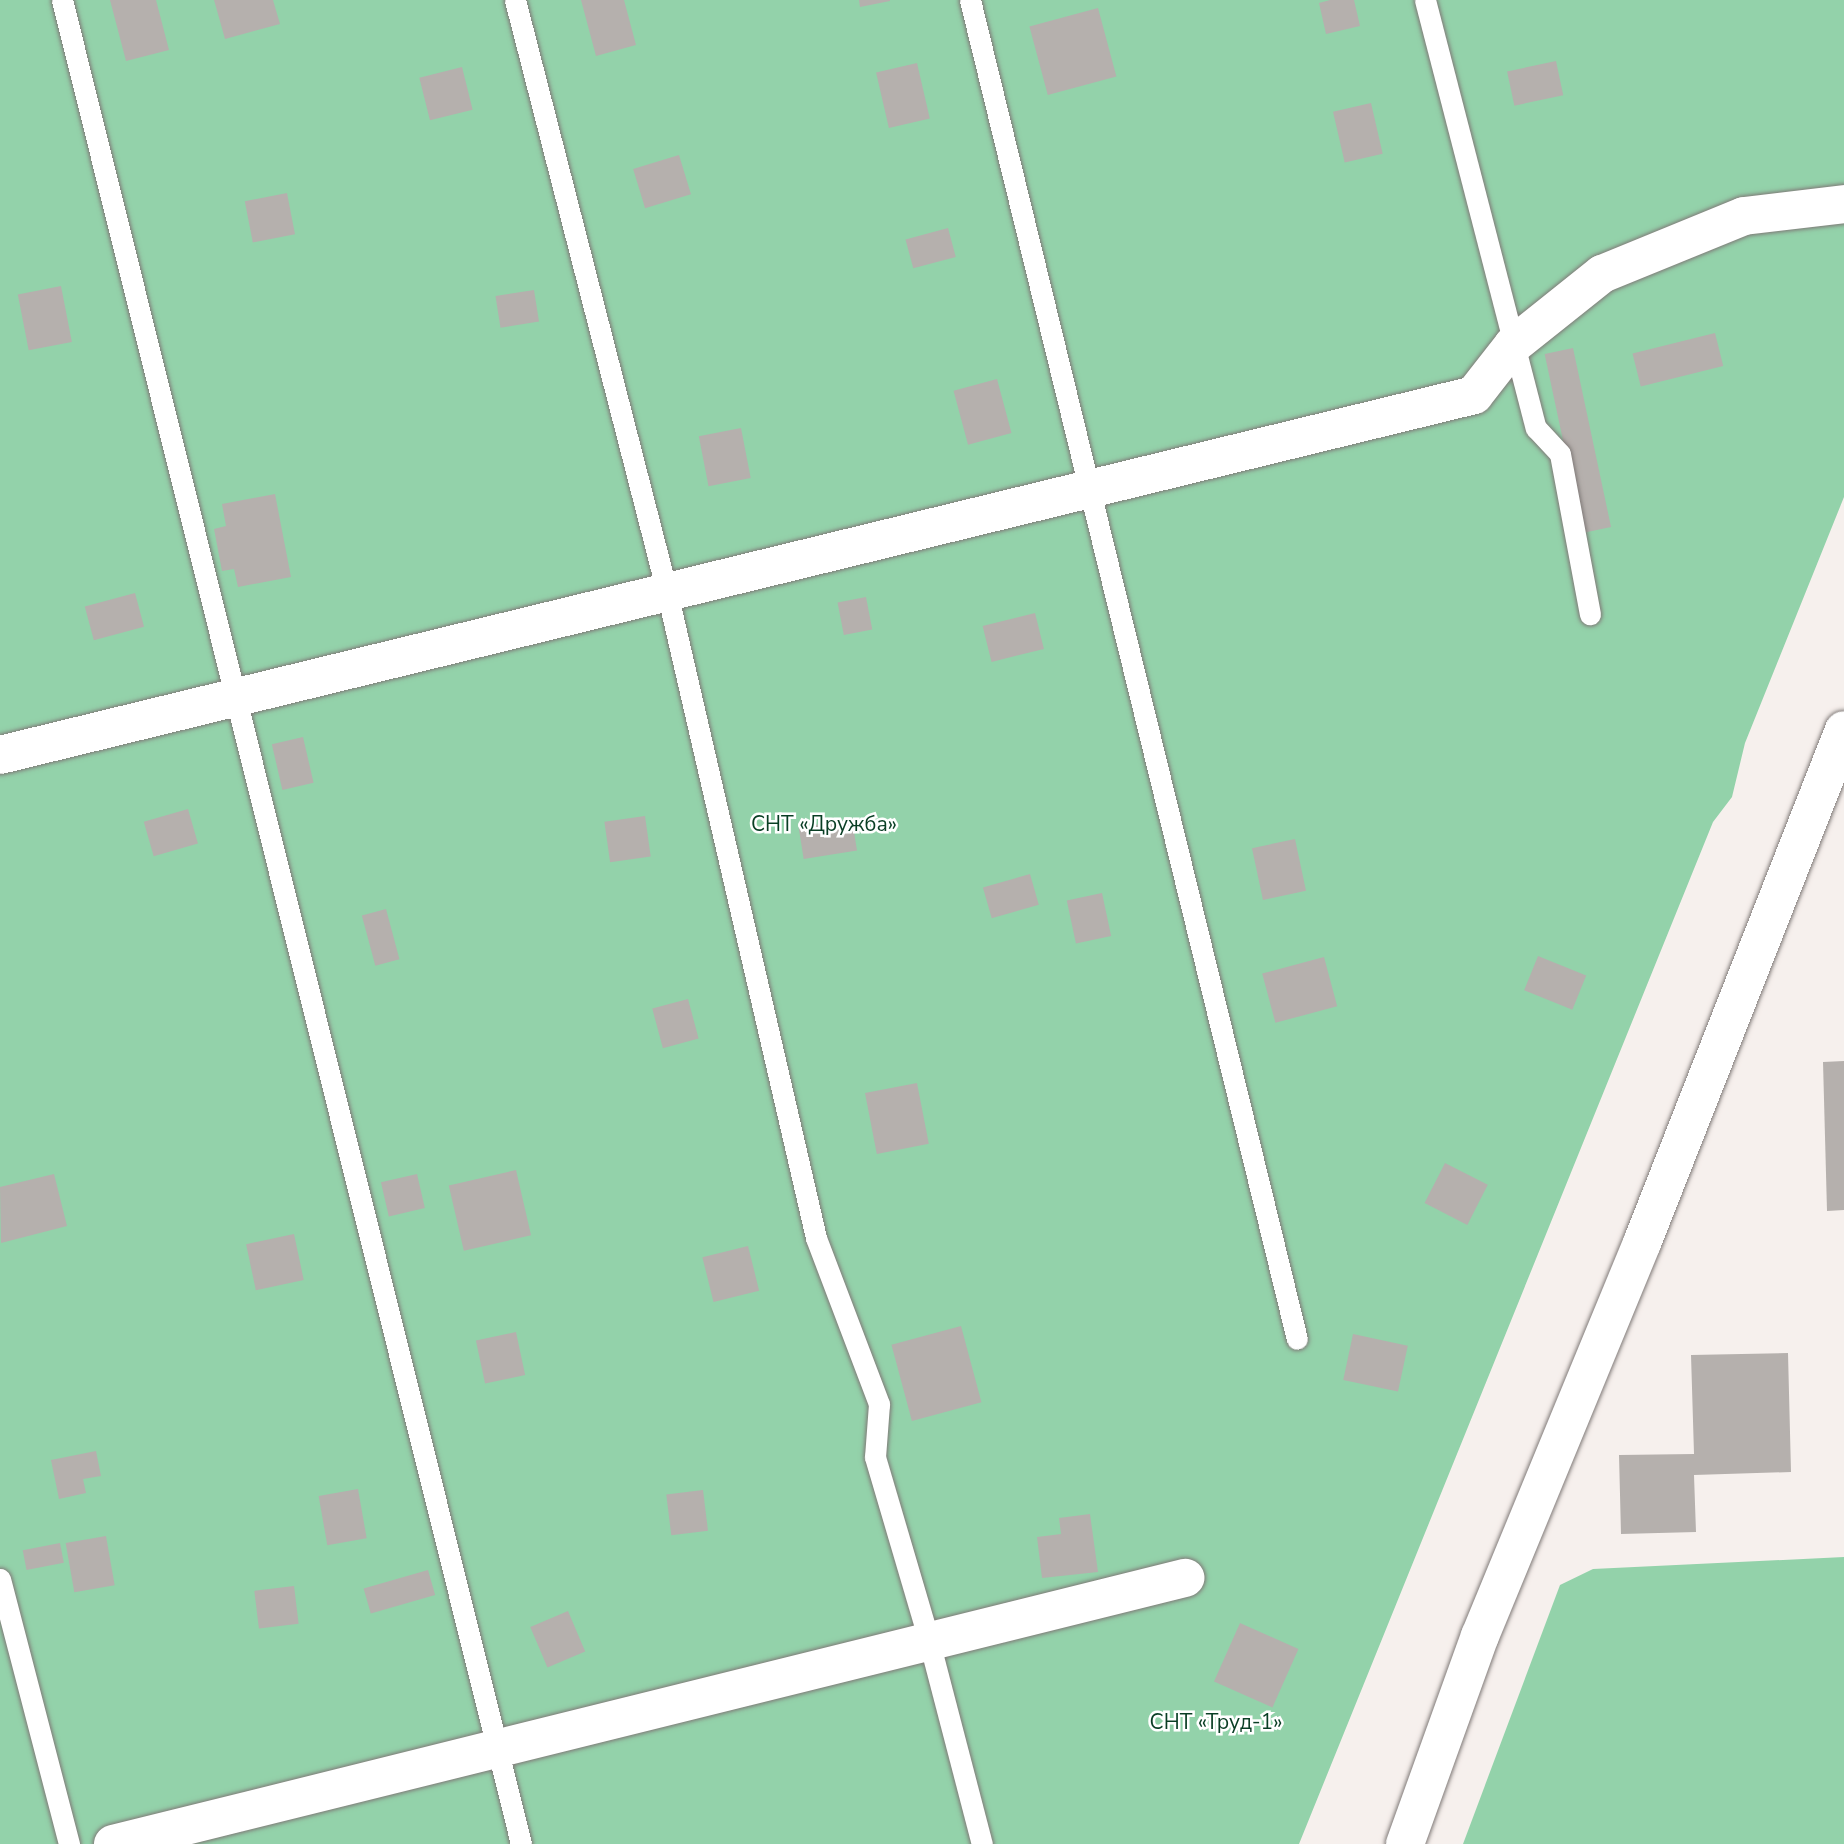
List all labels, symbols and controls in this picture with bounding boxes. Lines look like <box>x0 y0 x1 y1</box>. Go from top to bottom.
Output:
park label: СНТ «Дружба» <box>751 811 897 837</box>
park label: СНТ «Труд-1» <box>1150 1709 1282 1735</box>

